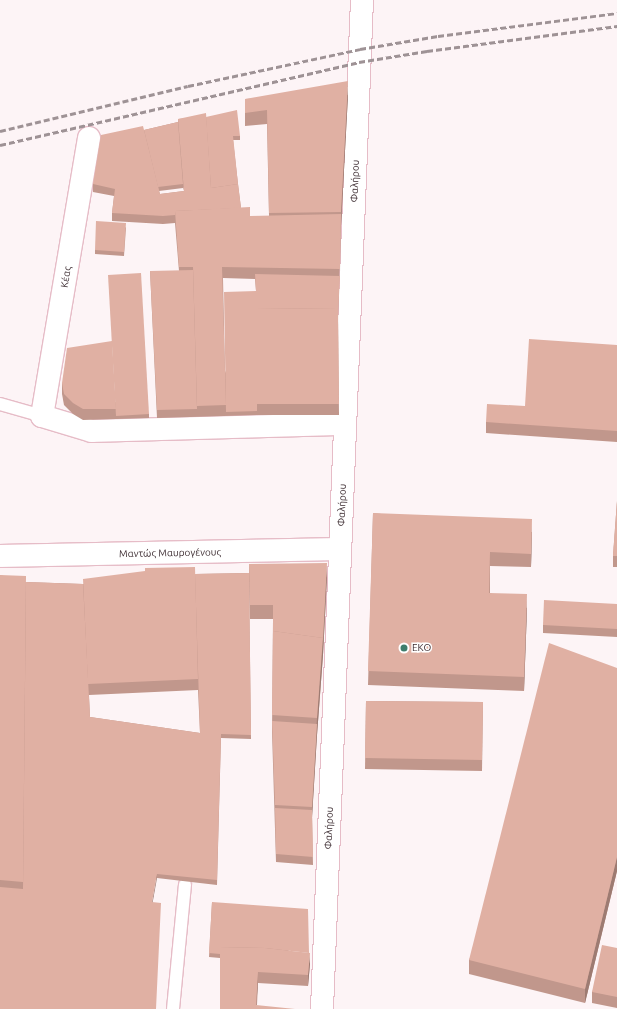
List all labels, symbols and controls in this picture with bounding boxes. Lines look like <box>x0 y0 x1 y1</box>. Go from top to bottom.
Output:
street label: Φαλήρου <box>348 159 362 203</box>
street label: Κέας <box>58 265 74 289</box>
street label: Φαλήρου <box>335 483 349 527</box>
street label: Μαντώς Μαυρογένους <box>119 546 221 560</box>
place label: EKO <box>412 642 431 654</box>
marker: EKO <box>399 643 409 653</box>
street label: Φαλήρου <box>322 806 336 850</box>

